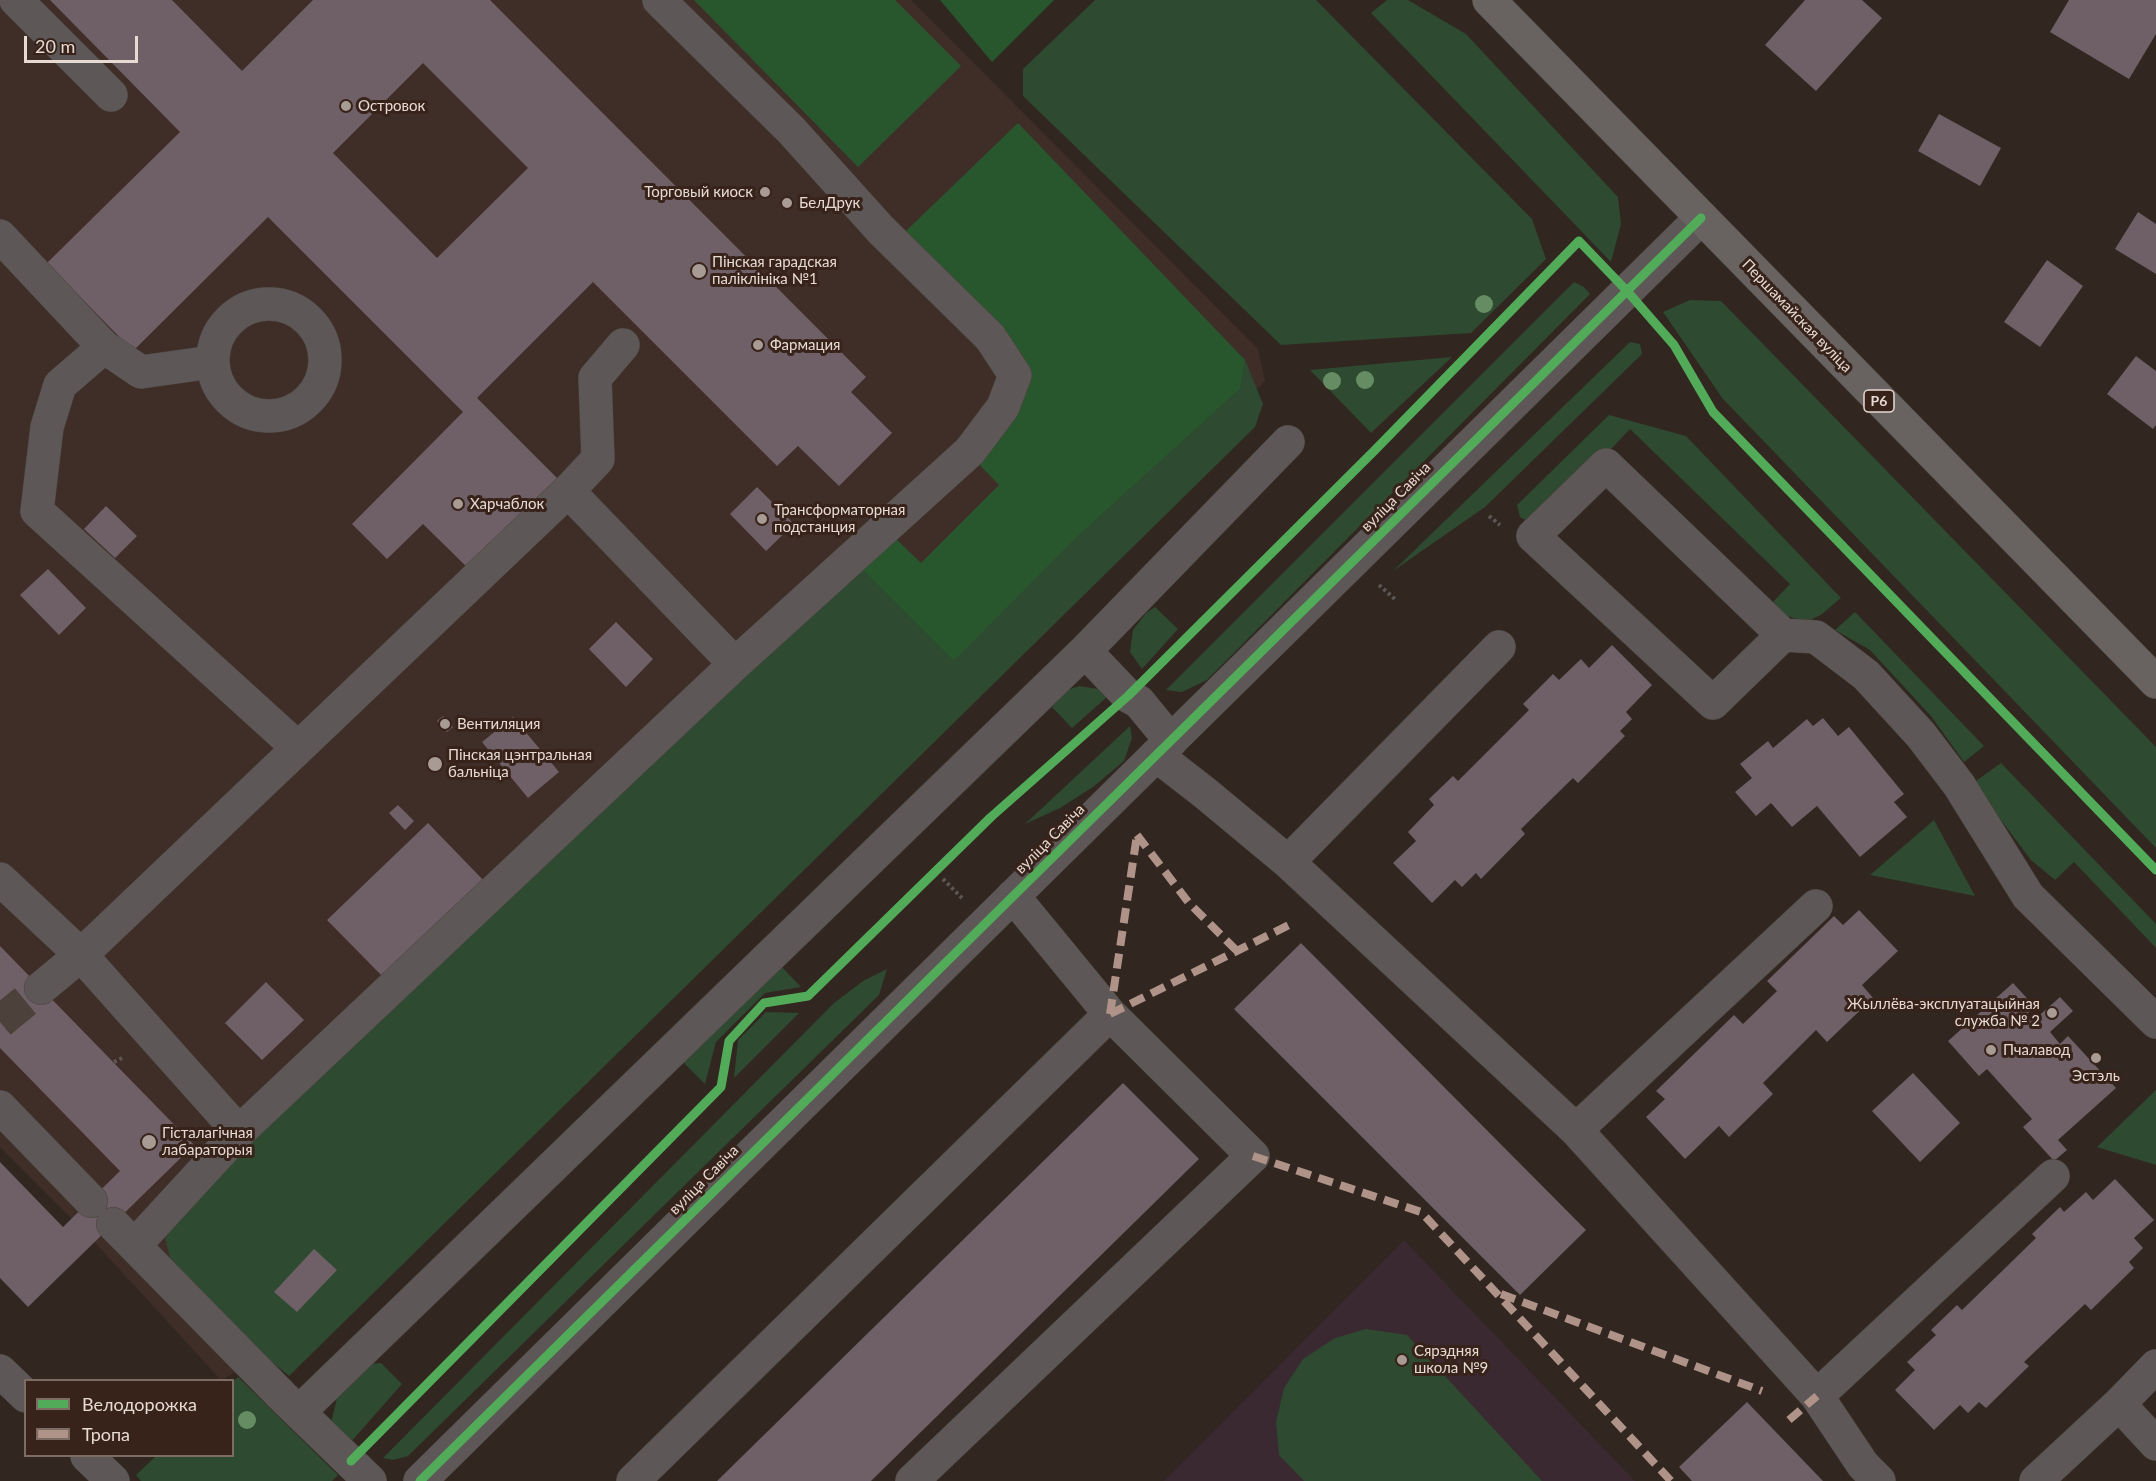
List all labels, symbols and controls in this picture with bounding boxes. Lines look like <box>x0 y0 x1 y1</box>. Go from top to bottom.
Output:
scale bar <box>27 24 141 62</box>
text: 20 m <box>35 35 75 57</box>
place label: Островок <box>358 97 425 115</box>
marker: Островок <box>339 99 353 113</box>
place label: Торговый киоск <box>644 183 753 201</box>
marker: Торговый киоск <box>758 185 772 199</box>
place label: БелДрук <box>799 194 860 212</box>
marker: БелДрук <box>780 196 794 210</box>
place label: Пінская гарадская паліклініка №1 <box>712 253 837 288</box>
street label: Першамайская вуліца <box>1738 256 1856 376</box>
marker: Пінская гарадская паліклініка №1 <box>690 262 708 280</box>
place label: Фармация <box>770 336 841 354</box>
marker: Фармация <box>751 338 765 352</box>
road number: Р6 <box>1864 390 1894 412</box>
street label: вуліца Савіча <box>1358 459 1434 535</box>
place label: Харчаблок <box>470 495 544 513</box>
marker: Харчаблок <box>451 497 465 511</box>
place label: Трансформаторная подстанция <box>774 501 905 536</box>
marker: Трансформаторная подстанция <box>755 512 769 526</box>
place label: Вентиляция <box>457 715 540 733</box>
marker: Вентиляция <box>438 717 452 731</box>
place label: Пінская цэнтральная бальніца <box>448 746 592 781</box>
marker: Пінская цэнтральная бальніца <box>426 755 444 773</box>
street label: вуліца Савіча <box>1012 801 1088 877</box>
place label: Жыллёва-эксплуатацыйная служба № 2 <box>1847 995 2040 1030</box>
marker: Жыллёва-эксплуатацыйная служба № 2 <box>2045 1006 2059 1020</box>
place label: Пчалавод <box>2003 1041 2070 1059</box>
marker: Пчалавод <box>1984 1043 1998 1057</box>
marker: Эстэль <box>2089 1051 2103 1065</box>
place label: Эстэль <box>2072 1067 2120 1085</box>
place label: Гісталагічная лабараторыя <box>162 1124 253 1159</box>
marker: Гісталагічная лабараторыя <box>140 1133 158 1151</box>
street label: вуліца Савіча <box>666 1142 742 1218</box>
place label: Сярэдняя школа №9 <box>1414 1342 1488 1377</box>
marker: Сярэдняя школа №9 <box>1395 1353 1409 1367</box>
legend <box>24 1379 234 1457</box>
text: Велодорожка <box>82 1393 197 1415</box>
text: Тропа <box>82 1423 130 1445</box>

